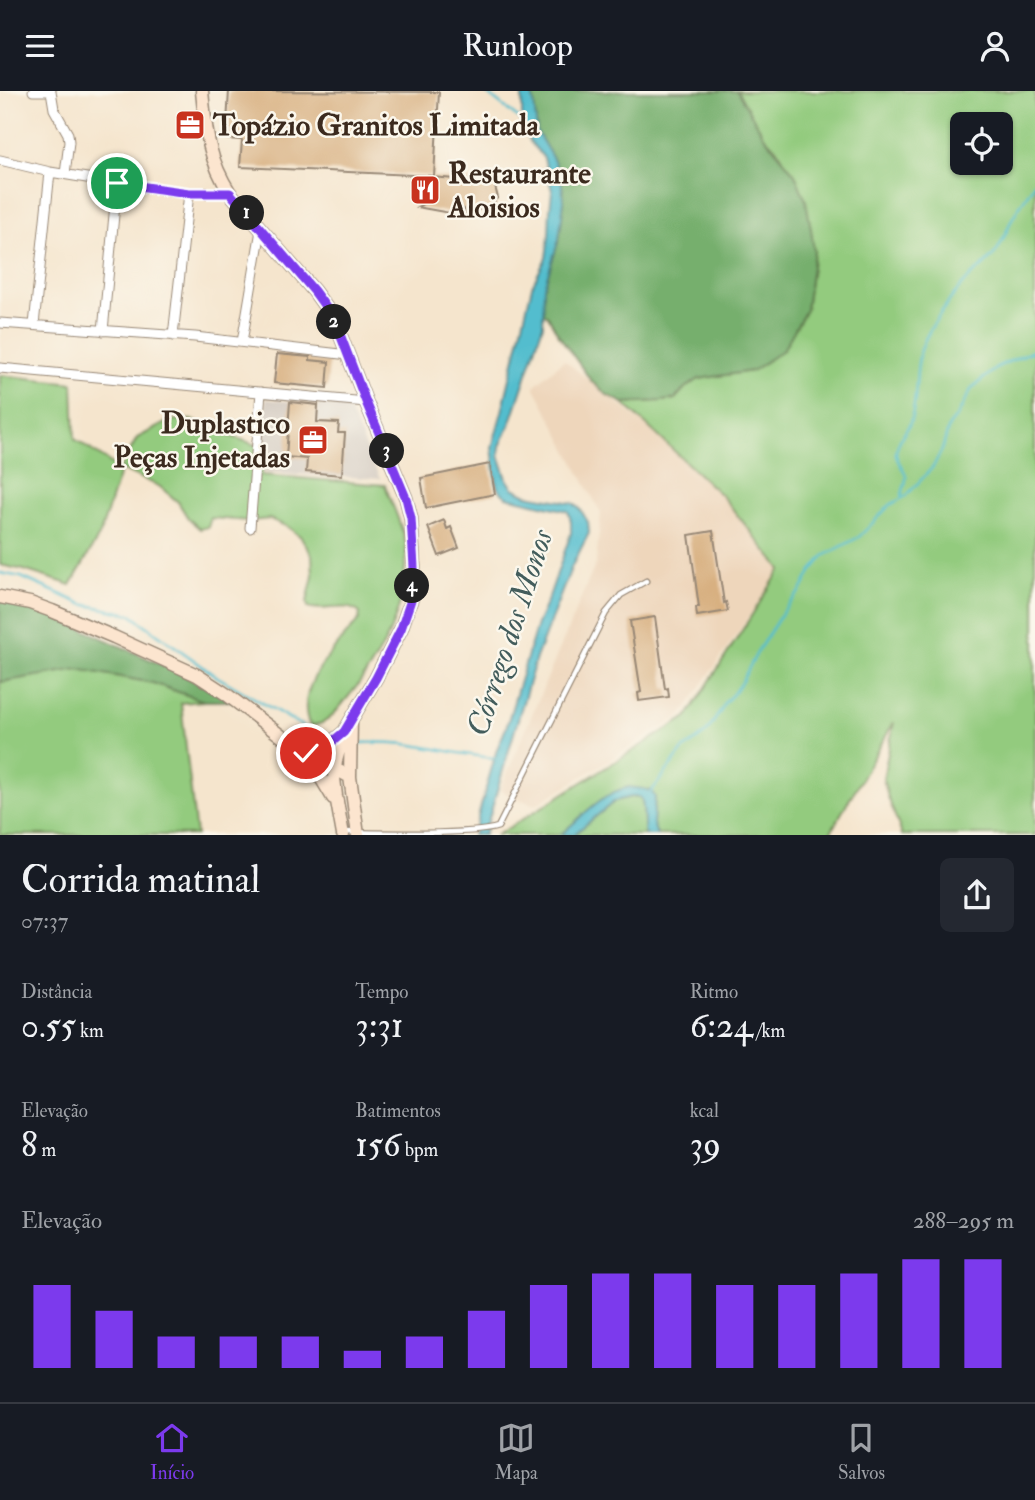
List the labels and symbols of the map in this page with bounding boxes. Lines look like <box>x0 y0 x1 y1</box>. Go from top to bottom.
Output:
place label: Topázio Granitos Limitada <box>212 107 541 144</box>
office icon: Topázio Granitos Limitada <box>173 108 207 142</box>
pin <box>87 153 147 213</box>
place label: Restaurante Aloisios <box>446 155 591 226</box>
restaurant icon: Restaurante Aloisios <box>408 173 442 207</box>
pin: 1 <box>230 195 264 231</box>
pin: 2 <box>316 305 352 339</box>
place label: Duplastico Peças Injetadas <box>113 405 290 476</box>
office icon: Duplastico Peças Injetadas <box>296 423 330 457</box>
pin: 3 <box>370 433 404 469</box>
water label: Córrego dos Monos <box>458 523 563 741</box>
pin: 4 <box>394 568 430 603</box>
pin <box>276 723 336 783</box>

